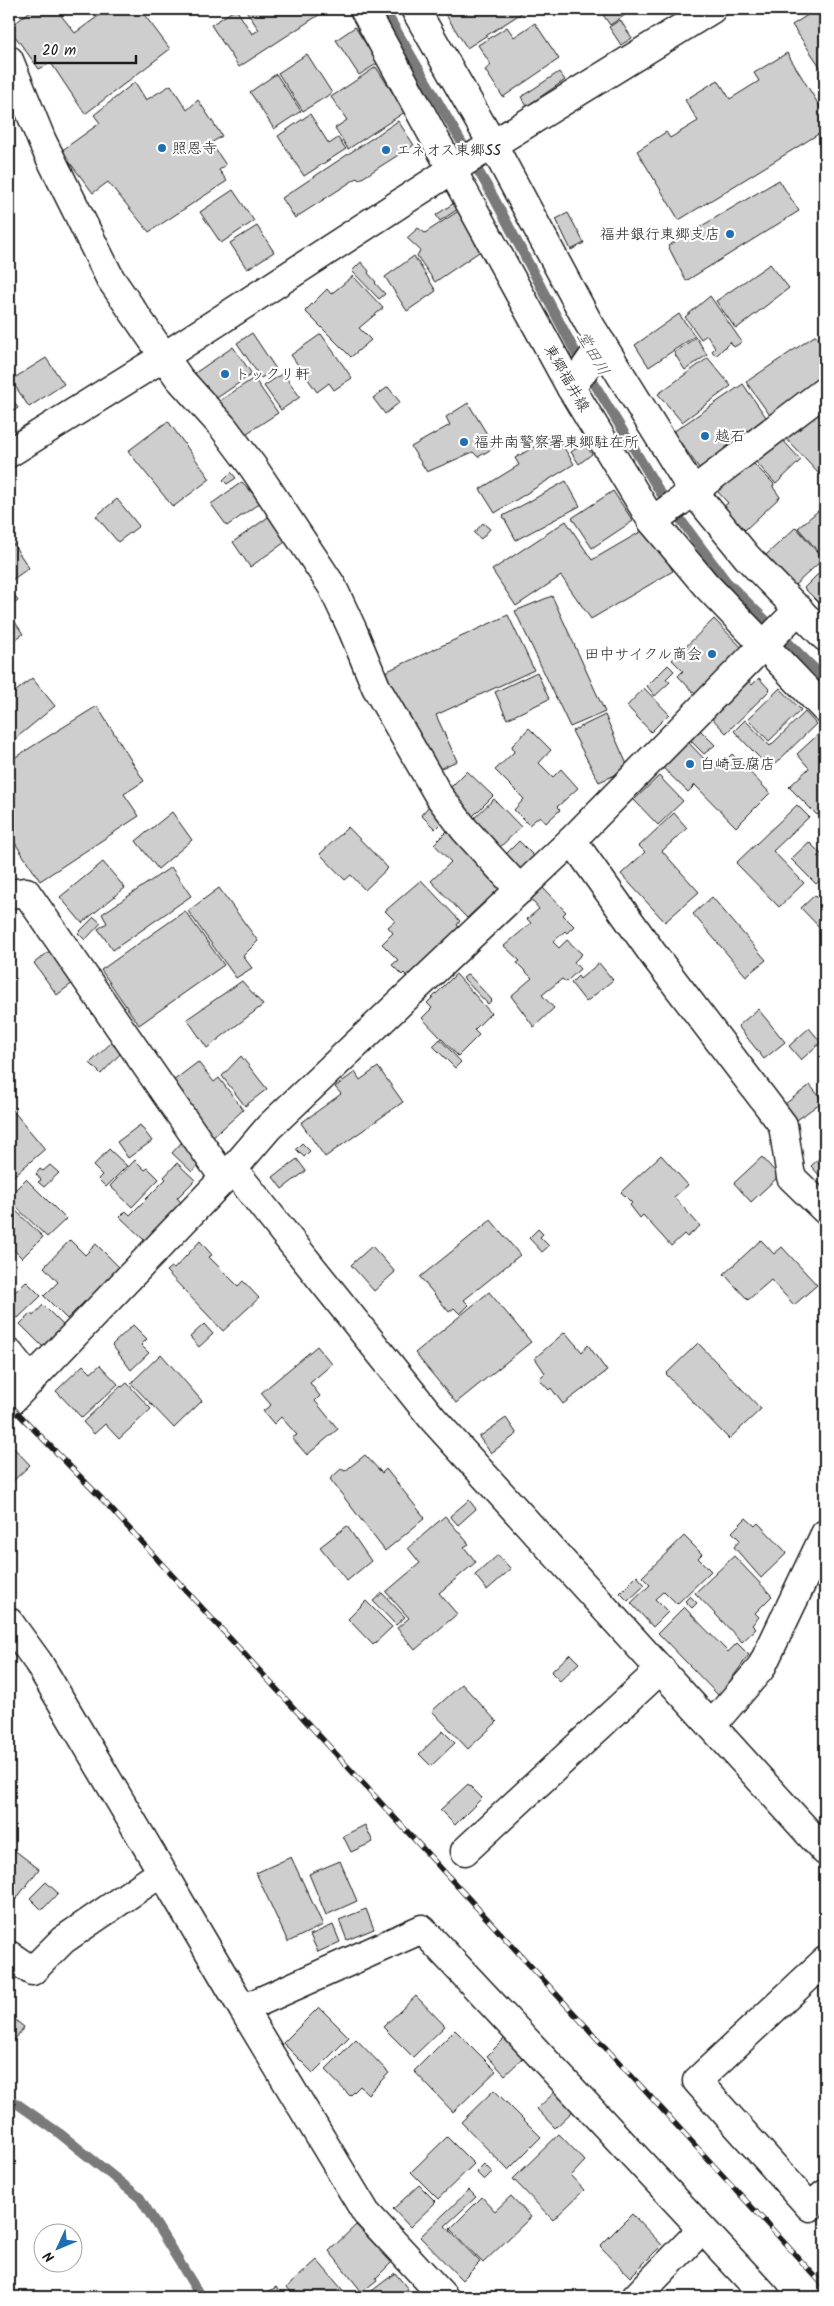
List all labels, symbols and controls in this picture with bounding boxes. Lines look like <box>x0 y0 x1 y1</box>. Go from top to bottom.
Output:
scale bar <box>35 32 136 64</box>
text: 20 m <box>42 39 76 63</box>
place label: 照恩寺 <box>172 137 217 161</box>
place label: エネオス東郷SS <box>396 139 501 163</box>
marker: 照恩寺 <box>156 142 168 154</box>
marker: エネオス東郷SS <box>380 144 392 156</box>
place label: 福井銀行東郷支店 <box>600 223 720 247</box>
marker: 福井銀行東郷支店 <box>724 228 736 240</box>
water label: 堂田川 <box>570 327 616 381</box>
street label: 東郷福井線 <box>537 340 595 417</box>
place label: トックリ軒 <box>235 363 310 387</box>
marker: トックリ軒 <box>219 368 231 380</box>
place label: 越石 <box>715 425 745 449</box>
marker: 越石 <box>699 430 711 442</box>
place label: 福井南警察署東郷駐在所 <box>474 431 639 455</box>
marker: 福井南警察署東郷駐在所 <box>458 436 470 448</box>
place label: 田中サイクル商会 <box>584 643 702 667</box>
marker: 田中サイクル商会 <box>706 648 718 660</box>
place label: 白崎豆腐店 <box>700 753 775 777</box>
marker: 白崎豆腐店 <box>684 758 696 770</box>
north arrow <box>32 2224 82 2274</box>
text: N <box>38 2245 60 2267</box>

